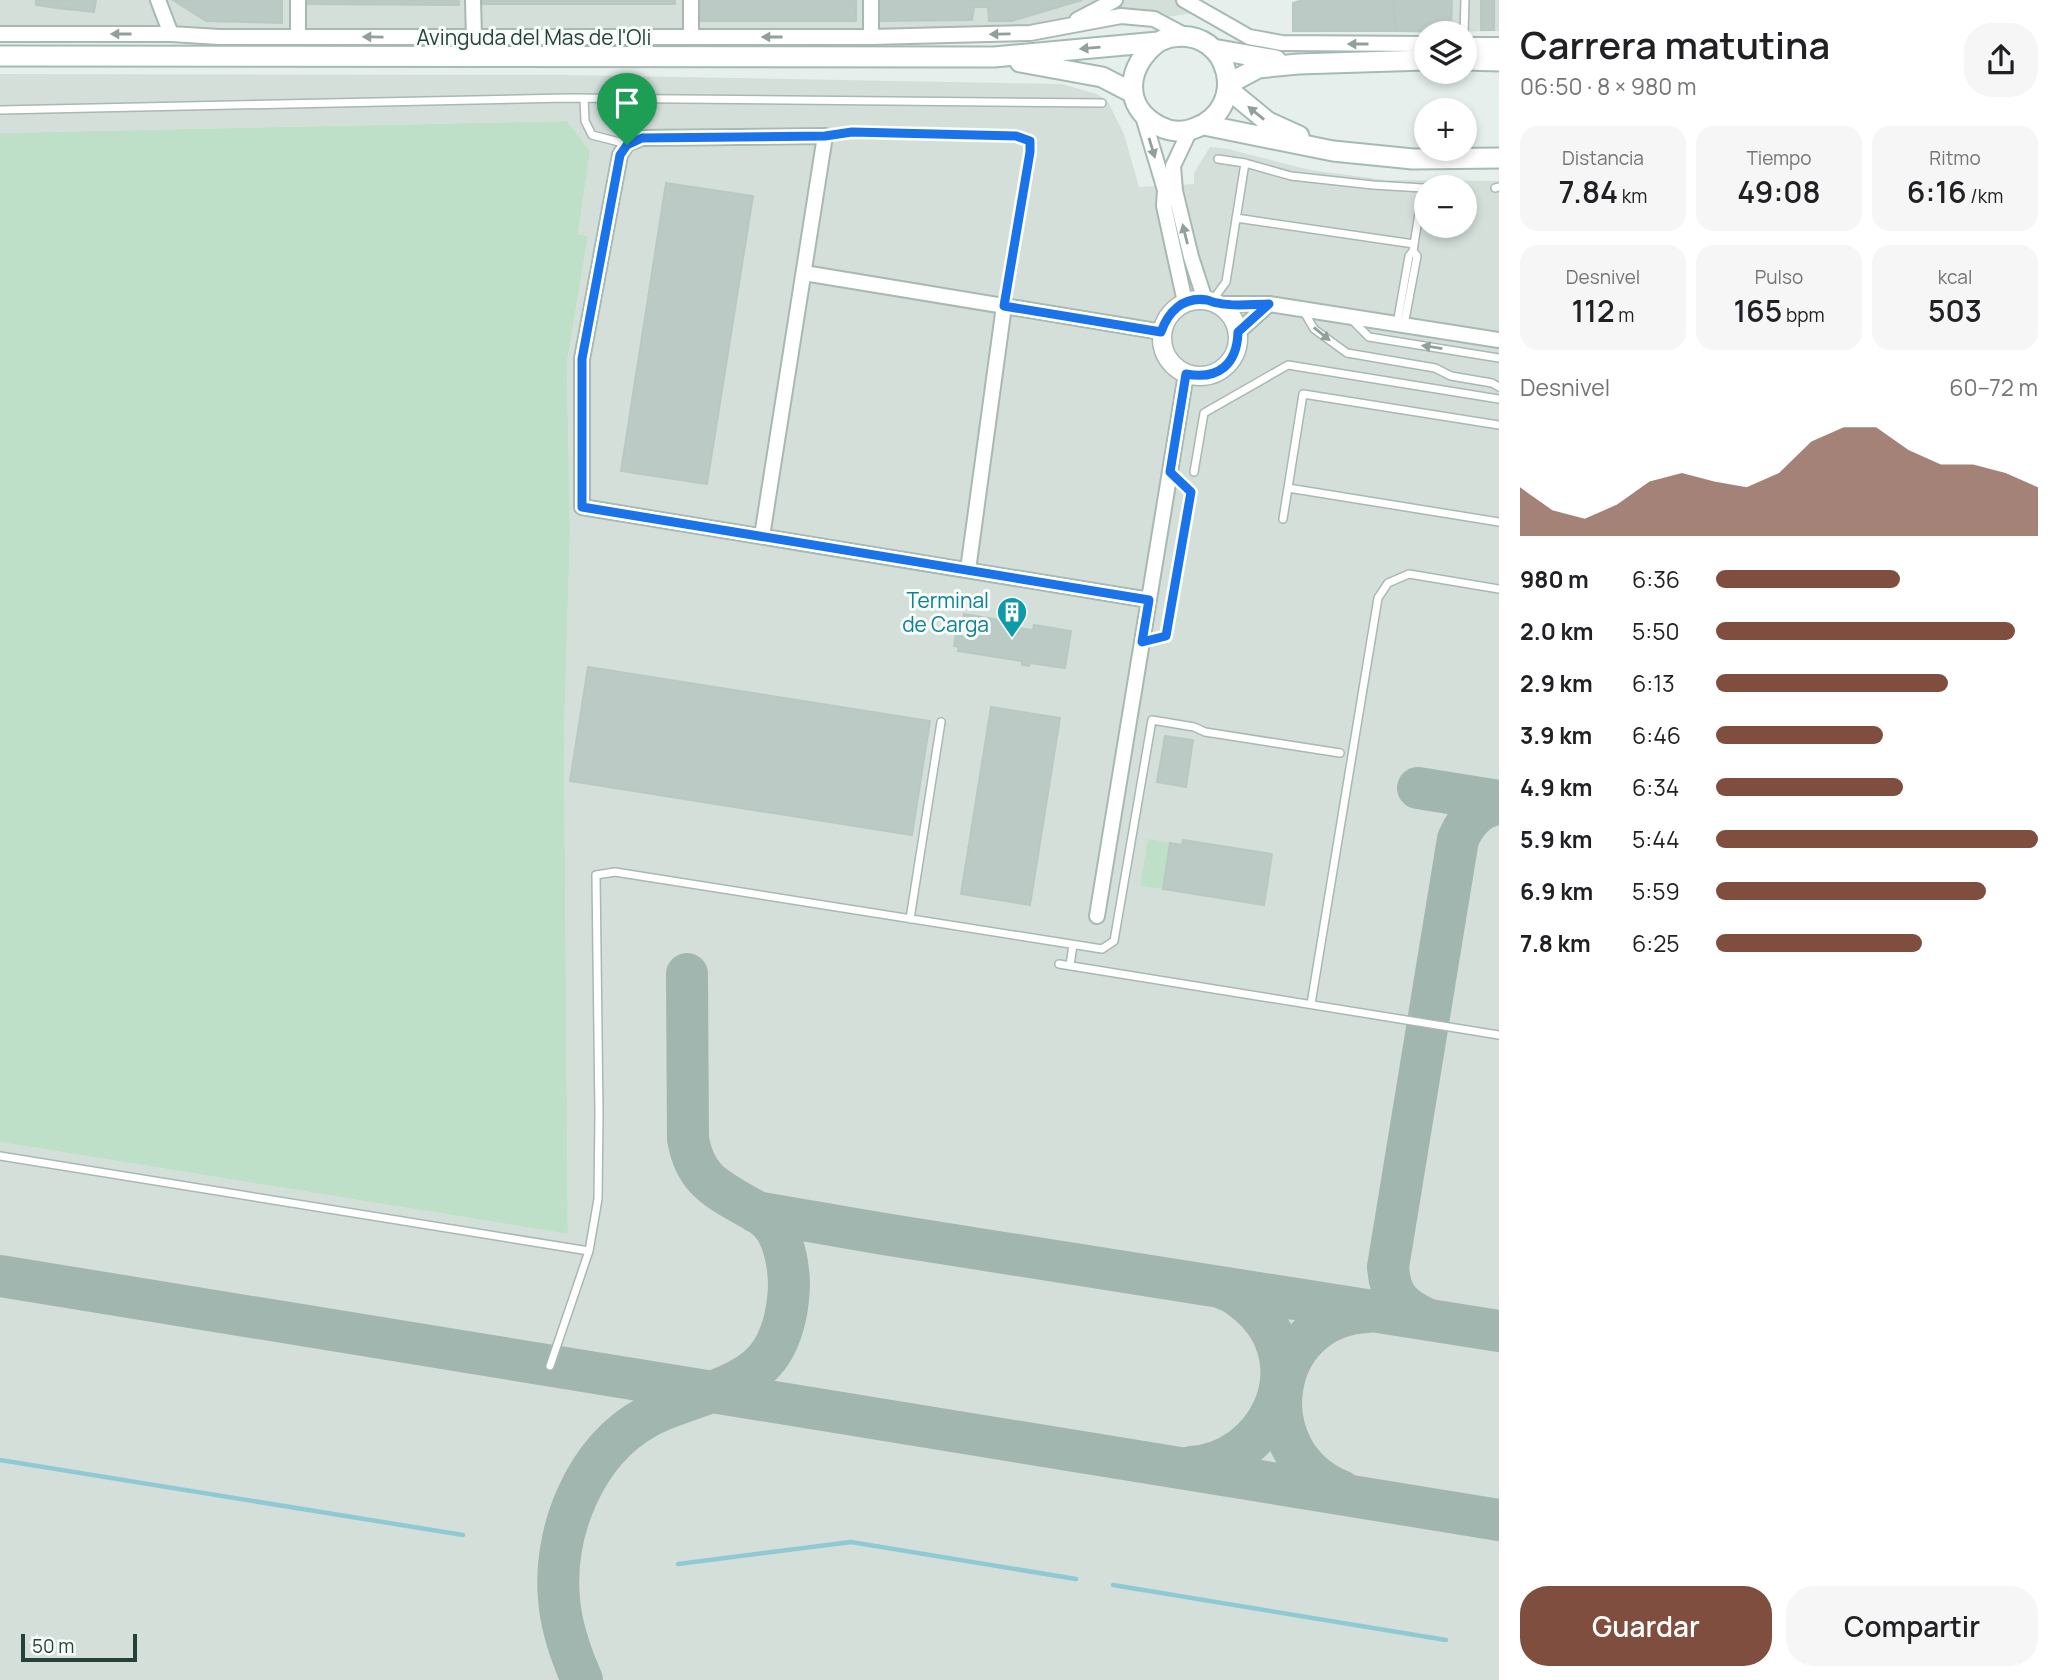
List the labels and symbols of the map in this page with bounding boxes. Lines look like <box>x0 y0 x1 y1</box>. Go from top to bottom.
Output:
street label: Avinguda del Mas de l'Oli <box>417 23 651 51</box>
one-way arrow <box>110 28 132 40</box>
one-way arrow <box>988 29 1010 40</box>
one-way arrow <box>362 31 384 42</box>
one-way arrow <box>761 31 783 43</box>
one-way arrow <box>1347 38 1369 50</box>
one-way arrow <box>1079 43 1101 54</box>
pin <box>597 73 657 145</box>
one-way arrow <box>1248 105 1266 120</box>
one-way arrow <box>1148 138 1158 159</box>
one-way arrow <box>1180 223 1191 245</box>
one-way arrow <box>1313 326 1330 341</box>
one-way arrow <box>1421 341 1443 352</box>
place label: Terminal de Carga <box>902 586 989 638</box>
building icon: Terminal de Carga <box>995 595 1029 639</box>
scale bar <box>21 1631 136 1663</box>

